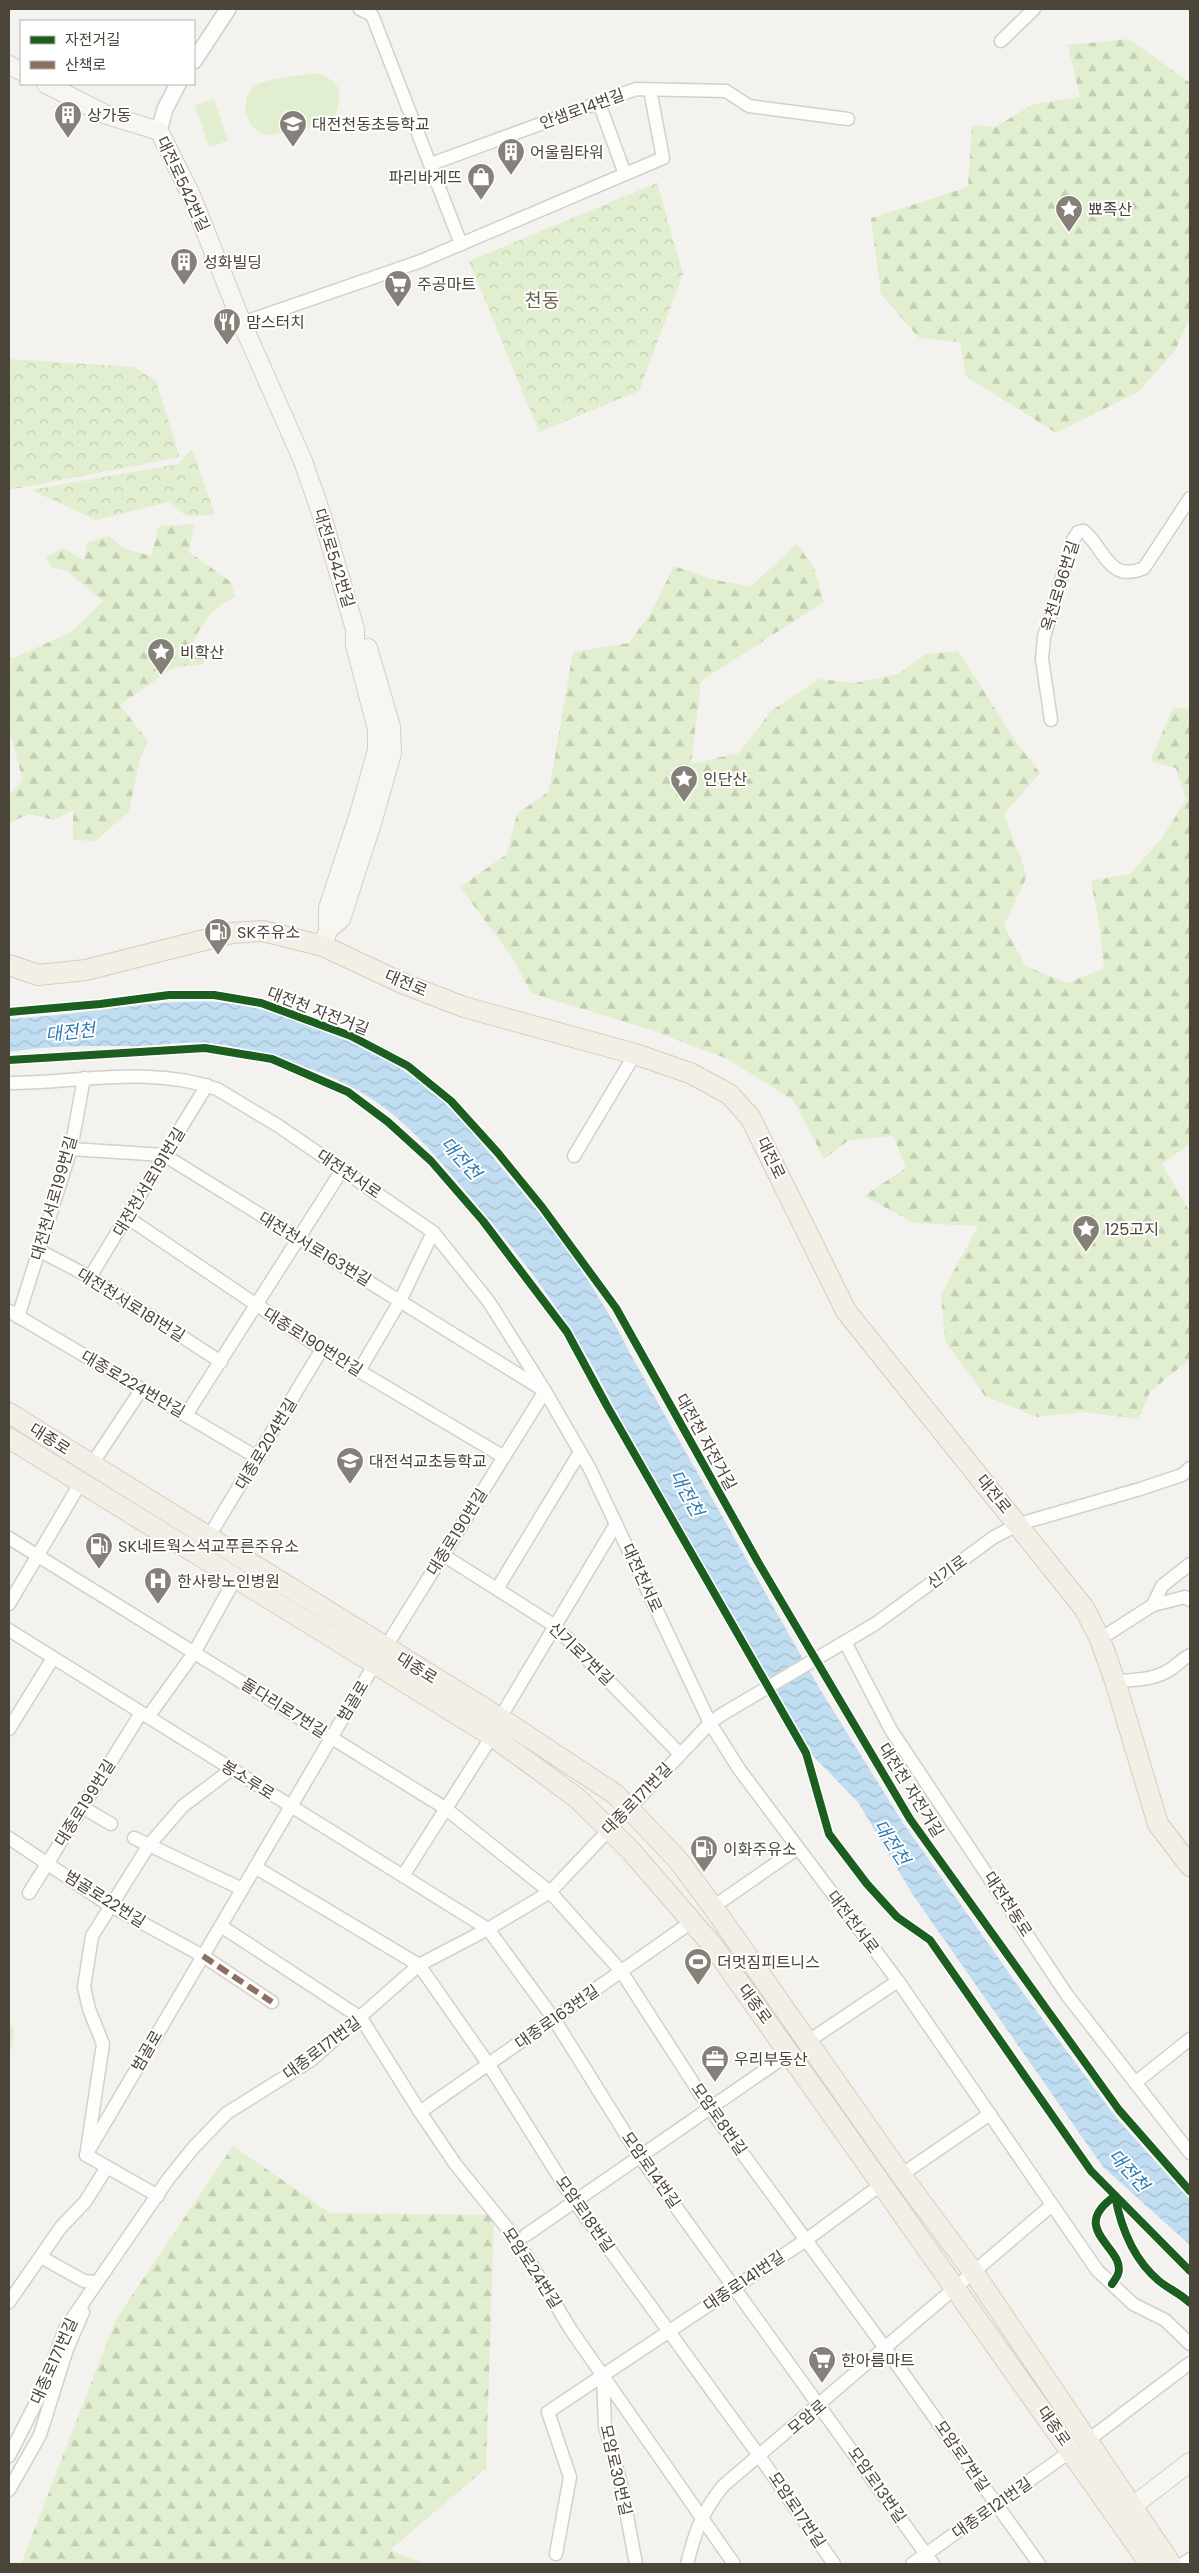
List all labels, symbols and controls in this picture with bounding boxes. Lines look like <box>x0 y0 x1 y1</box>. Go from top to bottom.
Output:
legend <box>20 20 195 85</box>
text: 자전거길 <box>65 29 120 50</box>
text: 산책로 <box>65 54 106 75</box>
street label: 안샘로14번길 <box>536 83 628 135</box>
building icon: 상가동 <box>53 100 83 139</box>
place label: 상가동 <box>87 104 131 127</box>
school or university icon: 대전천동초등학교 <box>278 109 308 148</box>
place label: 대전천동초등학교 <box>312 113 430 136</box>
street label: 대전로542번길 <box>151 133 215 235</box>
building icon: 어울림타워 <box>496 137 526 176</box>
place label: 어울림타워 <box>530 141 604 164</box>
shop icon: 파리바게뜨 <box>466 162 496 201</box>
place label: 파리바게뜨 <box>388 166 462 189</box>
place icon: 뾰족산 <box>1054 194 1084 233</box>
place label: 뾰족산 <box>1088 198 1132 221</box>
building icon: 성화빌딩 <box>169 247 199 286</box>
place label: 성화빌딩 <box>203 251 262 274</box>
supermarket icon: 주공마트 <box>383 269 413 308</box>
place label: 주공마트 <box>417 273 476 296</box>
district label: 천동 <box>525 287 559 314</box>
restaurant icon: 맘스터치 <box>212 307 242 346</box>
place label: 맘스터치 <box>246 311 305 334</box>
street label: 대전로542번길 <box>308 505 360 611</box>
street label: 옥천로96번길 <box>1035 538 1085 634</box>
place icon: 비학산 <box>146 637 176 676</box>
place label: 비학산 <box>180 641 224 664</box>
place icon: 인단산 <box>669 764 699 803</box>
place label: 인단산 <box>703 768 747 791</box>
fuel station icon: SK주유소 <box>203 917 233 956</box>
place label: SK주유소 <box>237 921 300 944</box>
street label: 대전로 <box>381 964 431 1002</box>
street label: 대전천 자전거길 <box>264 981 372 1041</box>
water label: 대전천 <box>44 1017 98 1047</box>
street label: 대전천서로191번길 <box>107 1123 191 1241</box>
water label: 대전천 <box>435 1131 489 1187</box>
street label: 대전천서로199번길 <box>25 1133 83 1263</box>
street label: 대전로 <box>751 1133 791 1183</box>
street label: 대전천서로 <box>312 1144 386 1204</box>
street label: 대전천서로163번길 <box>254 1206 376 1292</box>
place icon: 125고지 <box>1071 1214 1101 1253</box>
place label: 125고지 <box>1105 1218 1159 1241</box>
street label: 대전천서로181번길 <box>73 1263 189 1347</box>
street label: 대종로190번안길 <box>259 1302 367 1382</box>
street label: 대종로224번안길 <box>77 1345 189 1423</box>
street label: 대전천 자전거길 <box>672 1390 740 1494</box>
street label: 대종로204번길 <box>230 1394 302 1494</box>
street label: 대종로 <box>25 1418 75 1461</box>
school or university icon: 대전석교초등학교 <box>335 1446 365 1485</box>
place label: 대전석교초등학교 <box>369 1450 487 1473</box>
water label: 대전천 <box>666 1466 708 1520</box>
street label: 대전로 <box>971 1470 1017 1519</box>
street label: 대종로190번길 <box>421 1484 493 1580</box>
fuel station icon: SK네트웍스석교푸른주유소 <box>84 1531 114 1570</box>
place label: SK네트웍스석교푸른주유소 <box>118 1535 299 1558</box>
street label: 대전천서로 <box>616 1540 668 1616</box>
street label: 신기로 <box>922 1550 972 1594</box>
hospital icon: 한사랑노인병원 <box>143 1566 173 1605</box>
place label: 한사랑노인병원 <box>177 1570 280 1593</box>
street label: 신기로7번길 <box>543 1617 619 1691</box>
street label: 대종로 <box>392 1647 442 1690</box>
street label: 돌다리로7번길 <box>237 1673 331 1743</box>
street label: 범골로 <box>332 1676 374 1726</box>
street label: 대전천 자전거길 <box>873 1738 949 1842</box>
street label: 대종로199번길 <box>49 1755 121 1851</box>
street label: 봉소루로 <box>217 1755 279 1805</box>
street label: 대종로171번길 <box>597 1758 677 1840</box>
water label: 대전천 <box>868 1814 917 1872</box>
fuel station icon: 이화주유소 <box>689 1834 719 1873</box>
place label: 이화주유소 <box>723 1838 797 1861</box>
street label: 범골로22번길 <box>60 1865 150 1933</box>
street label: 대전천동로 <box>978 1867 1038 1941</box>
street label: 대전천서로 <box>822 1886 884 1959</box>
sports icon: 더멋짐피트니스 <box>683 1947 713 1986</box>
place label: 더멋짐피트니스 <box>717 1951 820 1974</box>
street label: 대종로163번길 <box>510 1979 604 2055</box>
street label: 대종로 <box>733 1979 777 2029</box>
street label: 대종로171번길 <box>278 2011 366 2085</box>
street label: 범골로 <box>126 2026 168 2076</box>
office icon: 우리부동산 <box>700 2044 730 2083</box>
place label: 우리부동산 <box>734 2048 808 2071</box>
street label: 모암로8번길 <box>686 2078 752 2160</box>
street label: 모암로14번길 <box>616 2127 686 2213</box>
water label: 대전천 <box>1103 2143 1157 2199</box>
street label: 모암로18번길 <box>550 2171 620 2257</box>
street label: 모암로24번길 <box>497 2223 567 2313</box>
street label: 대종로141번길 <box>699 2245 789 2317</box>
street label: 대종로171번길 <box>25 2314 83 2408</box>
supermarket icon: 한아름마트 <box>807 2345 837 2384</box>
place label: 한아름마트 <box>841 2349 915 2372</box>
street label: 모암로 <box>783 2394 832 2440</box>
street label: 대종로 <box>1032 2401 1076 2451</box>
street label: 모암로7번길 <box>929 2416 995 2496</box>
street label: 모암로30번길 <box>594 2422 638 2518</box>
street label: 모암로13번길 <box>842 2442 912 2528</box>
street label: 모암로17번길 <box>763 2467 831 2553</box>
street label: 대종로121번길 <box>947 2472 1037 2544</box>

